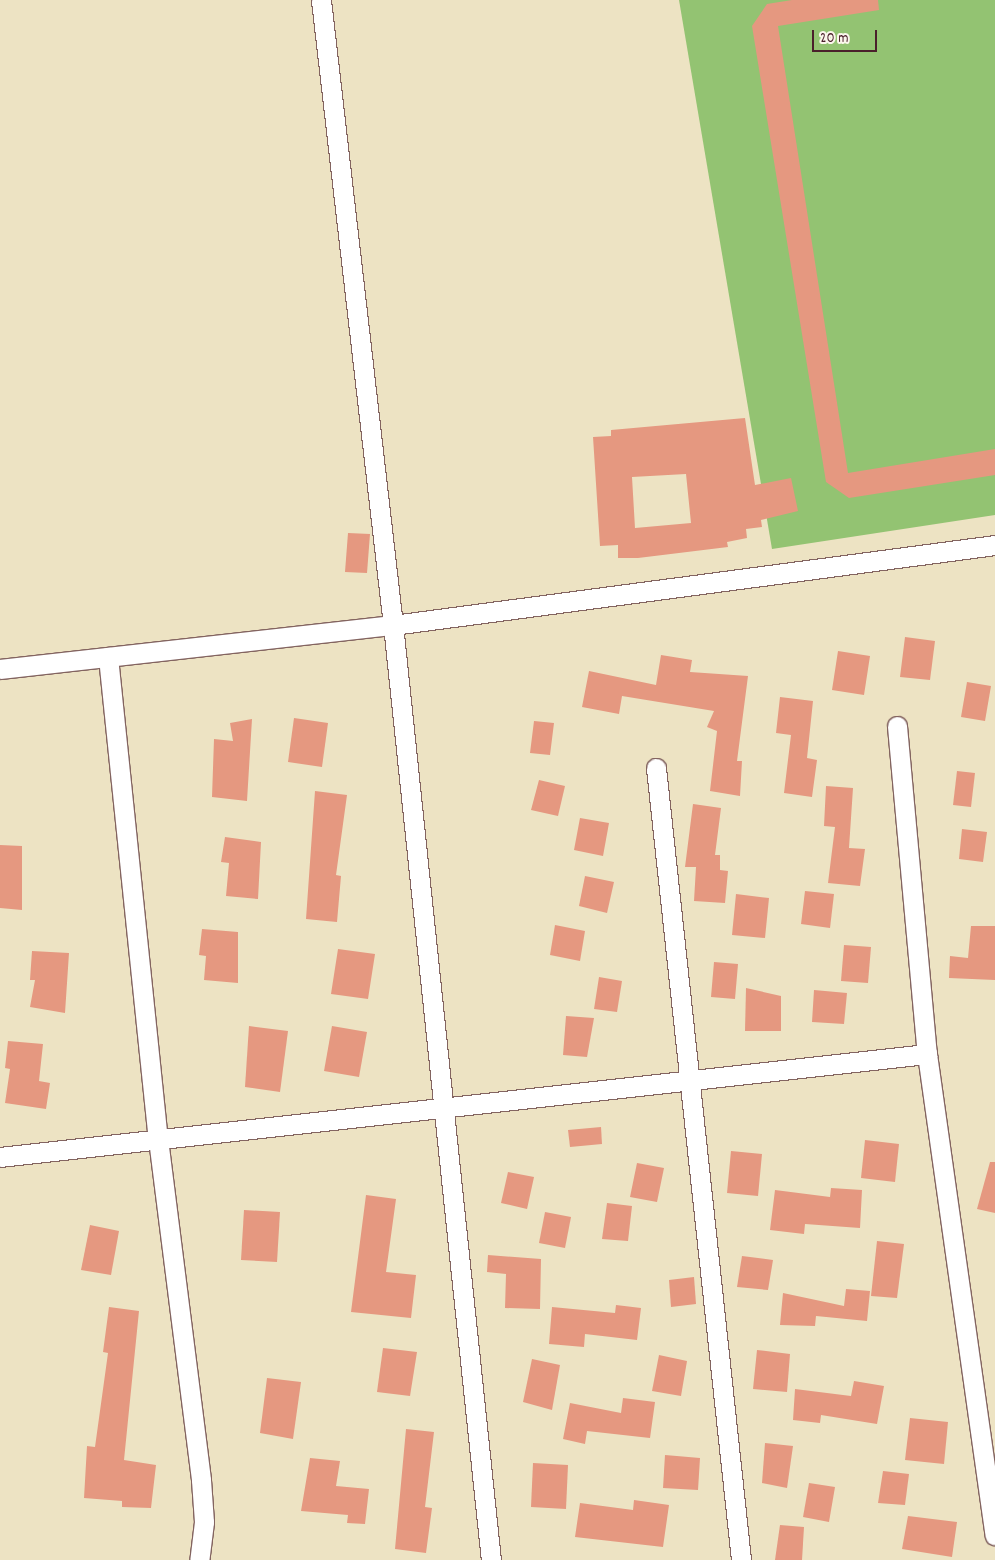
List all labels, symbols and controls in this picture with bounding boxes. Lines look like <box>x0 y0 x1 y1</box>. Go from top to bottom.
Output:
scale bar <box>815 20 880 52</box>
text: 20 m <box>820 28 848 50</box>

